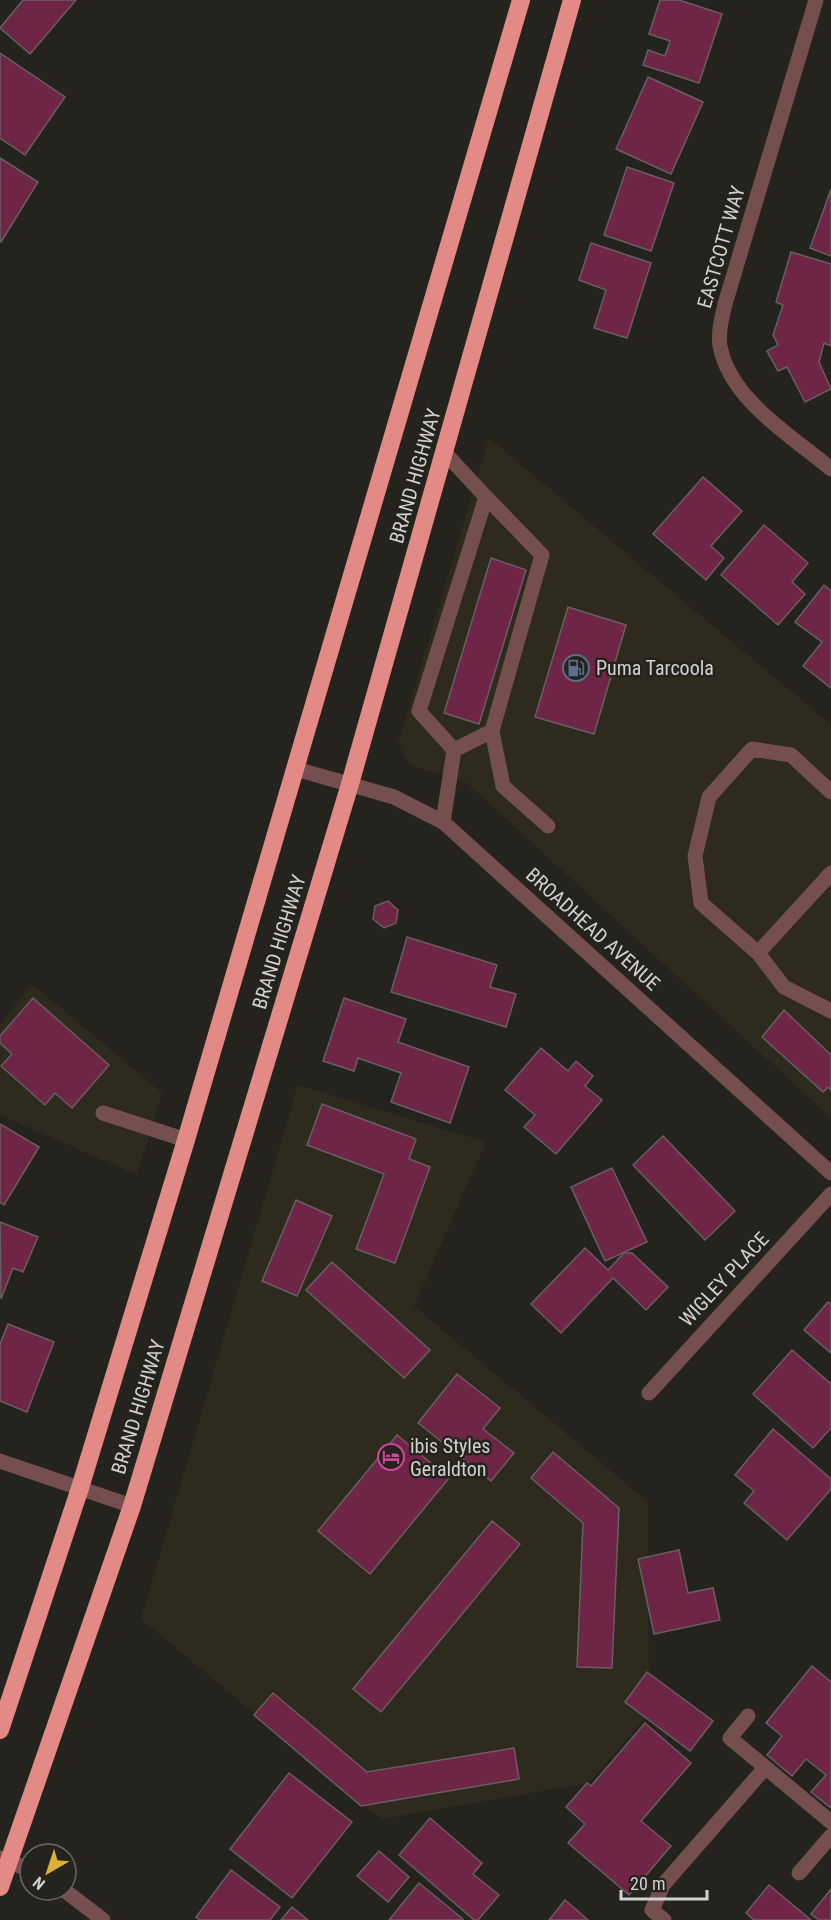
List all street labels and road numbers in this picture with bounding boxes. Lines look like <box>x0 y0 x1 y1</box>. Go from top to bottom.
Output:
street label: EASTCOTT WAY <box>692 183 750 311</box>
street label: BRAND HIGHWAY <box>384 405 446 546</box>
street label: BROADHEAD AVENUE <box>521 863 665 995</box>
street label: BRAND HIGHWAY <box>247 872 311 1012</box>
street label: WIGLEY PLACE <box>674 1227 774 1331</box>
street label: BRAND HIGHWAY <box>106 1337 170 1477</box>

